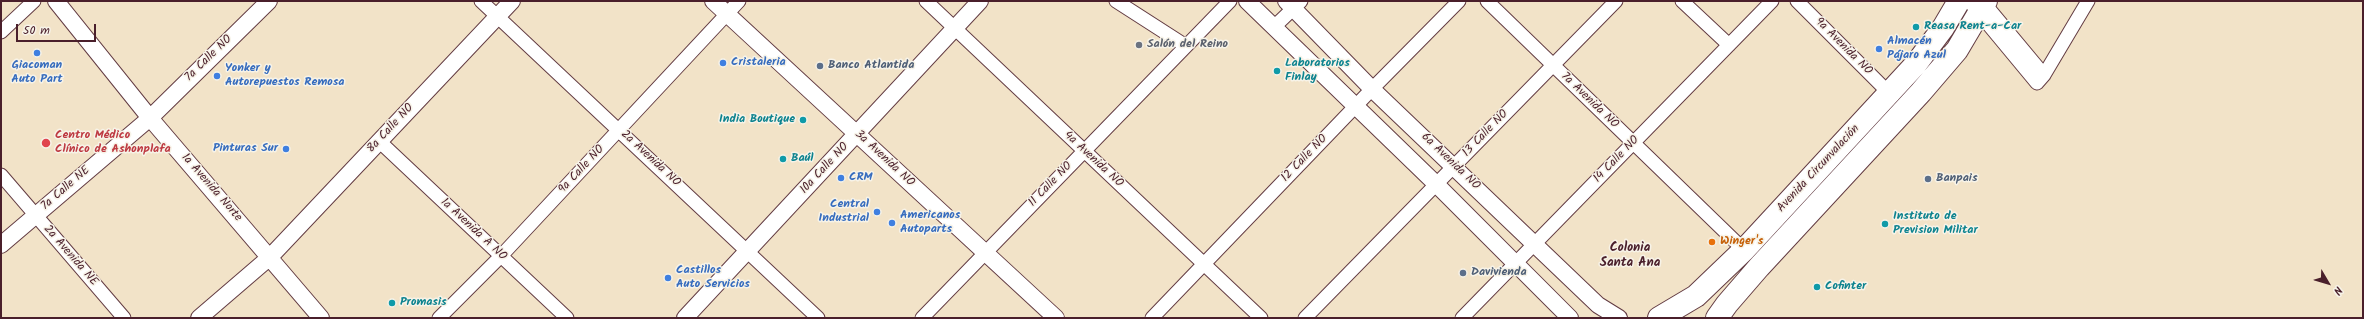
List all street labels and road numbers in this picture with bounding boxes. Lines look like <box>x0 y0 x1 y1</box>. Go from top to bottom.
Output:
street label: 9a Avenida NO <box>1811 15 1875 79</box>
street label: 7a Calle NO <box>182 33 236 85</box>
street label: 7a Avenida NO <box>1557 70 1621 132</box>
street label: 8a Calle NO <box>365 101 417 157</box>
street label: 13 Calle NO <box>1460 107 1512 161</box>
street label: Avenida Circunvalación <box>1775 122 1863 216</box>
street label: 2a Avenida NO <box>617 128 683 190</box>
street label: 3a Avenida NO <box>851 128 917 190</box>
street label: 4a Avenida NO <box>1060 129 1126 191</box>
street label: 6a Avenida NO <box>1418 130 1482 194</box>
street label: 12 Calle NO <box>1279 132 1331 186</box>
street label: 14 Calle NO <box>1591 134 1643 186</box>
street label: 10a Calle NO <box>798 140 852 198</box>
street label: 9a Calle NO <box>556 143 608 197</box>
street label: 1a Avenida Norte <box>178 151 244 225</box>
street label: 11 Calle NO <box>1026 160 1076 210</box>
street label: 7a Calle NE <box>39 164 93 214</box>
street label: 1a Avenida A NO <box>437 196 509 264</box>
street label: 2a Avenida NE <box>40 223 100 289</box>

